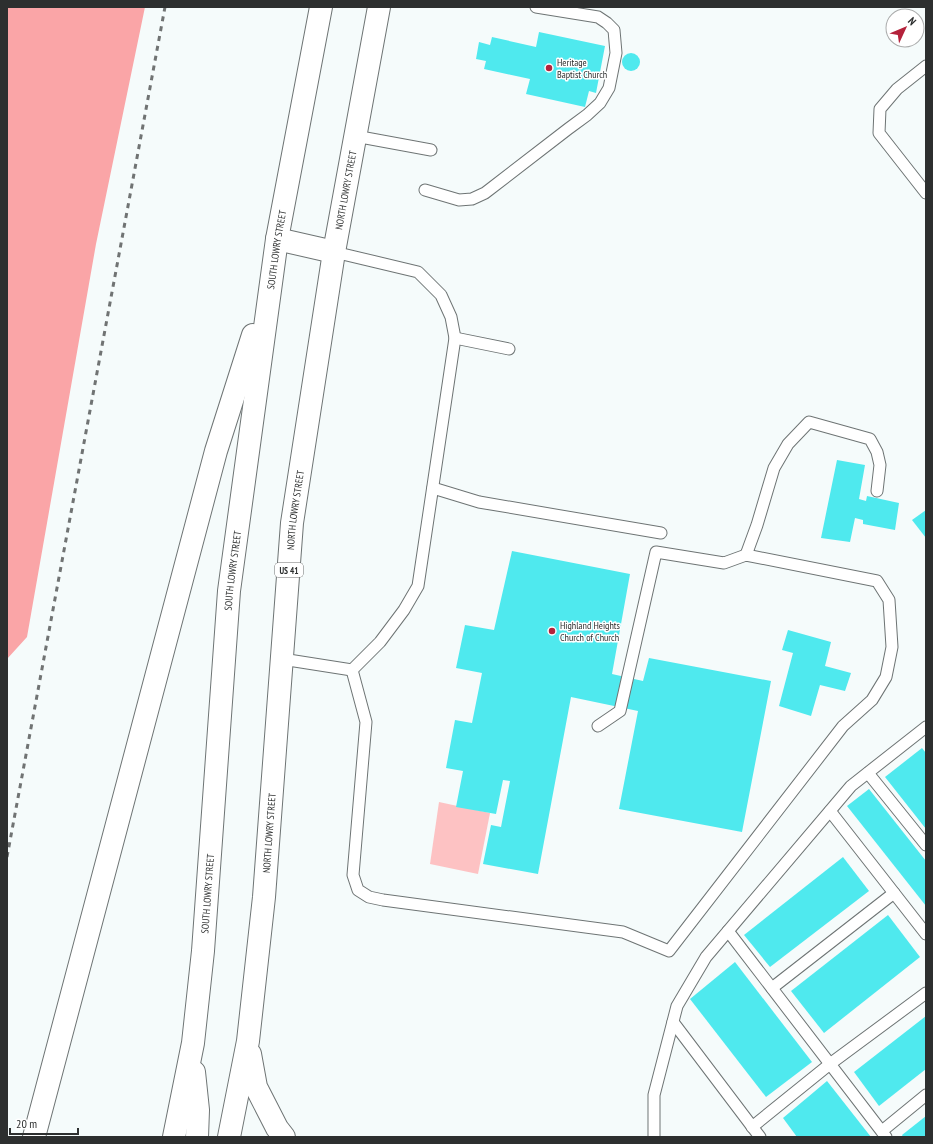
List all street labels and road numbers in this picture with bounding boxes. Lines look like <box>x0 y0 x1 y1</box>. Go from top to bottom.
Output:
street label: NORTH LOWRY STREET <box>332 149 359 231</box>
street label: SOUTH LOWRY STREET <box>264 208 289 290</box>
street label: NORTH LOWRY STREET <box>284 469 307 550</box>
street label: SOUTH LOWRY STREET <box>221 529 244 611</box>
road number: US 41 <box>275 563 303 577</box>
street label: NORTH LOWRY STREET <box>259 792 278 873</box>
street label: SOUTH LOWRY STREET <box>198 853 217 934</box>

